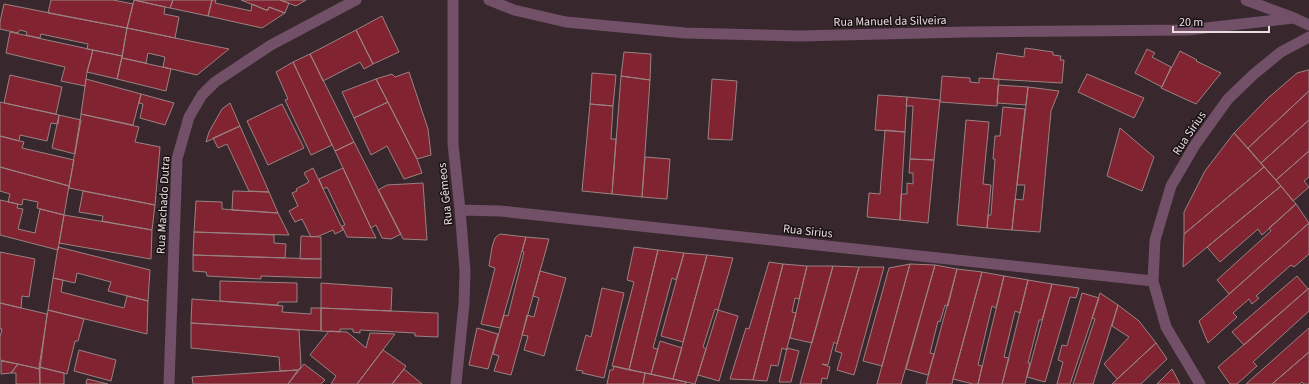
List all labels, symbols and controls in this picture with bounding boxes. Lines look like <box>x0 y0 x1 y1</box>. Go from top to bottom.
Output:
scale bar <box>1173 8 1269 34</box>
street label: Rua Manuel da Silveira <box>833 12 947 31</box>
text: 20 m <box>1179 14 1203 31</box>
street label: Rua Sirius <box>1168 108 1210 159</box>
street label: Rua Machado Dutra <box>152 156 175 254</box>
street label: Rua Gêmeos <box>434 162 457 226</box>
street label: Rua Sirius <box>782 220 834 243</box>

